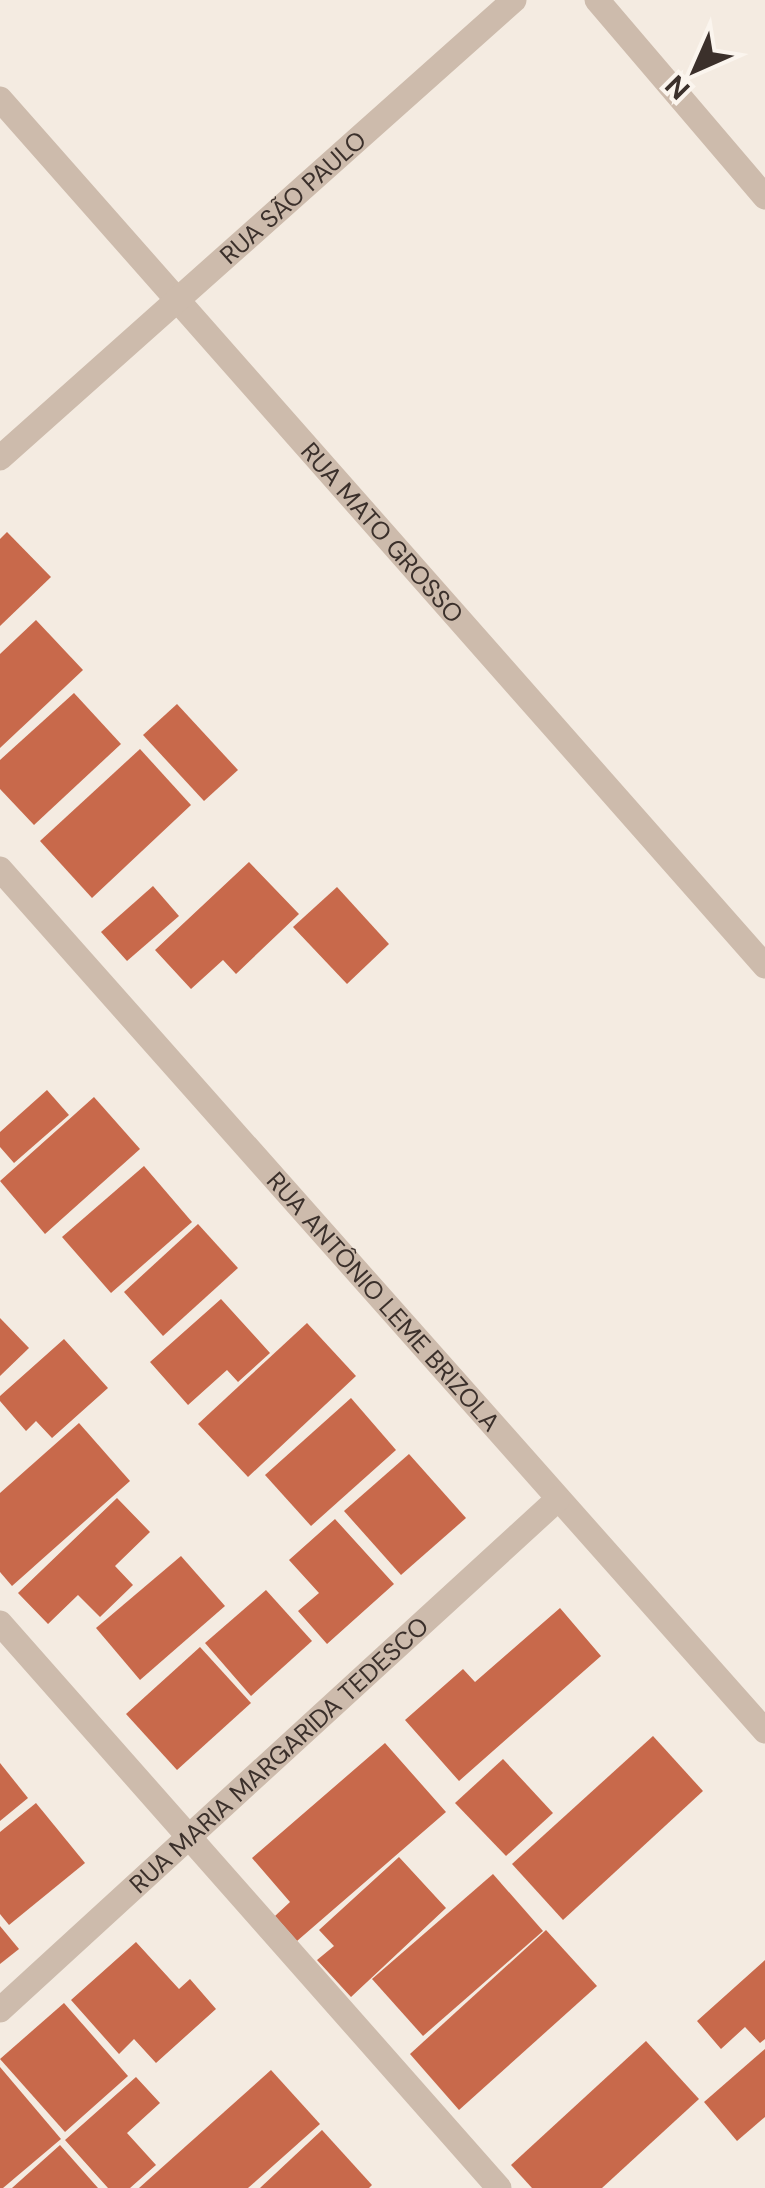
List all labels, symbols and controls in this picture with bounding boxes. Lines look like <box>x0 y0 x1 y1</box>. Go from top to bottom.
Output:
north arrow <box>645 20 745 120</box>
text: N <box>657 67 698 108</box>
street label: RUA SÃO PAULO <box>213 124 373 272</box>
street label: RUA MATO GROSSO <box>294 436 471 630</box>
street label: RUA ANTÔNIO LEME BRIZOLA <box>259 1165 507 1438</box>
street label: RUA MARIA MARGARIDA TEDESCO <box>122 1610 436 1901</box>

